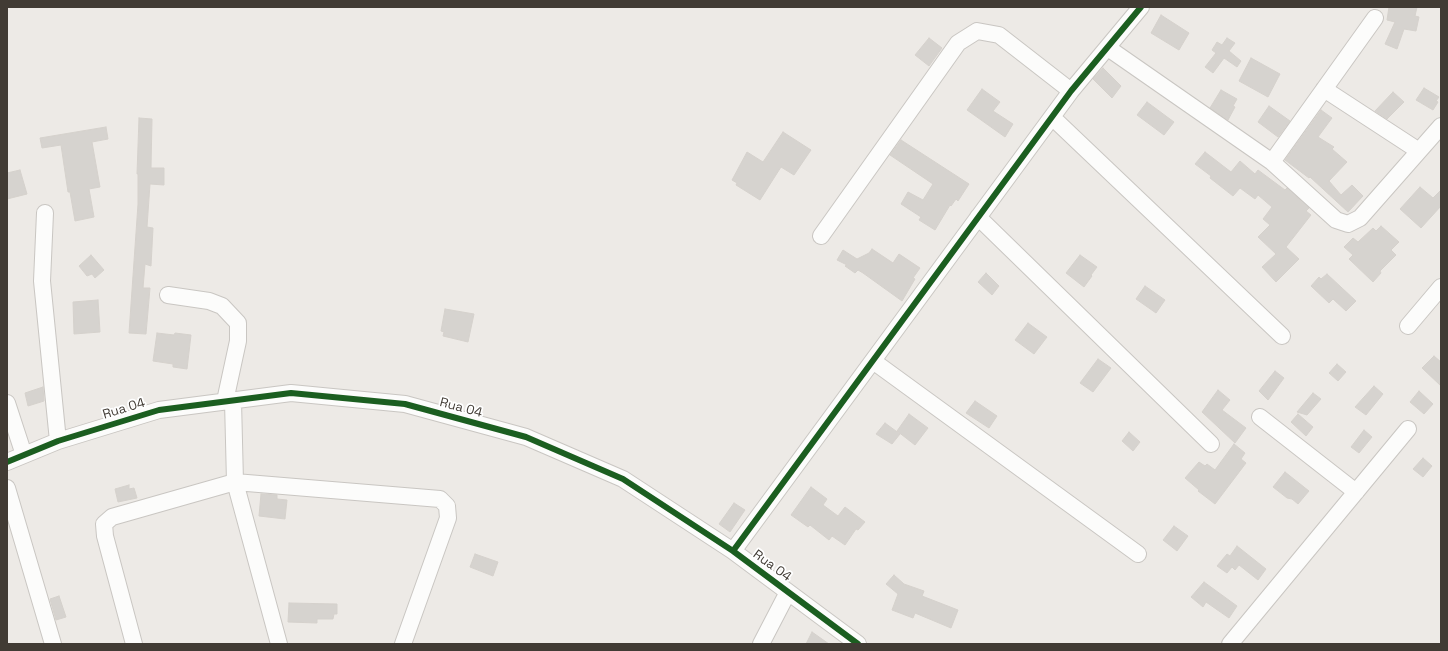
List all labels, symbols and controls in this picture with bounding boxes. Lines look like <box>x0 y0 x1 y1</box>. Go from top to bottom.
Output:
street label: Rua 04 <box>101 395 147 423</box>
street label: Rua 04 <box>438 395 484 421</box>
street label: Rua 04 <box>750 547 794 585</box>

